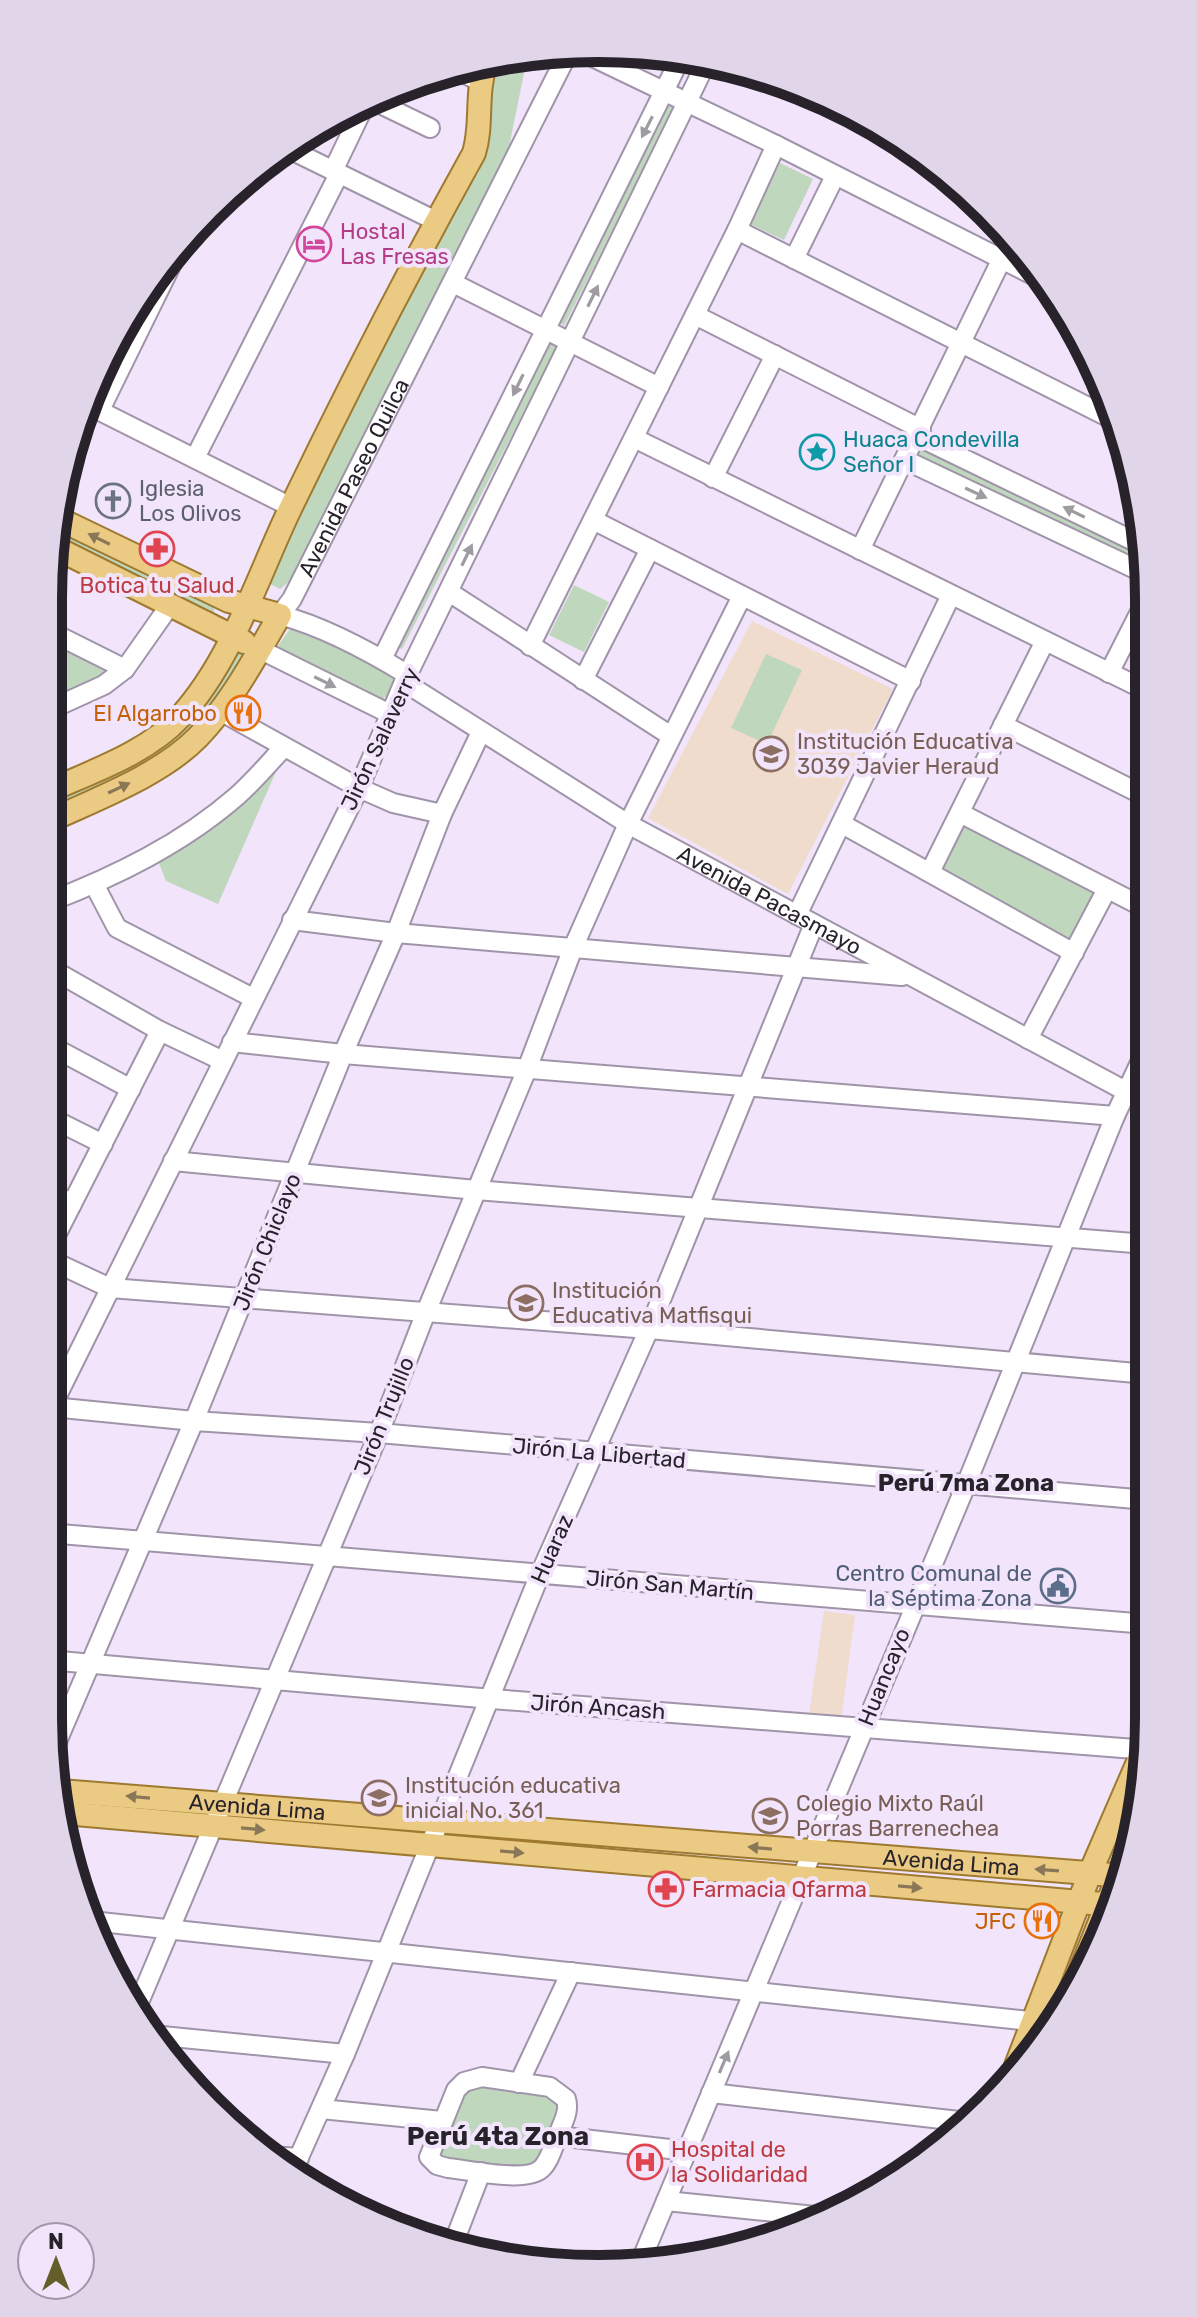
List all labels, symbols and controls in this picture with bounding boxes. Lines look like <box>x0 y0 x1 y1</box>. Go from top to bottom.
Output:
one-way arrow <box>640 116 654 139</box>
place label: Hostal Las Fresas <box>340 218 449 270</box>
hotel icon: Hostal Las Fresas <box>295 225 333 263</box>
one-way arrow <box>586 284 600 308</box>
one-way arrow <box>511 373 525 396</box>
street label: Avenida Paseo Quilca <box>292 374 415 581</box>
place label: Huaca Condevilla Señor I <box>843 426 1020 478</box>
place icon: Huaca Condevilla Señor I <box>798 433 836 471</box>
place label: Iglesia Los Olivos <box>139 475 242 527</box>
church icon: Iglesia Los Olivos <box>94 482 132 520</box>
one-way arrow <box>964 486 987 500</box>
one-way arrow <box>1062 505 1086 519</box>
pharmacy icon: Botica tu Salud <box>138 530 176 568</box>
one-way arrow <box>88 532 111 546</box>
one-way arrow <box>460 543 474 567</box>
place label: Botica tu Salud <box>79 572 235 599</box>
street label: Jirón Salaverry <box>335 663 425 815</box>
one-way arrow <box>313 675 336 689</box>
restaurant icon: El Algarrobo <box>224 694 262 732</box>
place label: El Algarrobo <box>93 700 217 727</box>
place label: Institución Educativa 3039 Javier Heraud <box>797 728 1014 780</box>
school or university icon: Institución Educativa 3039 Javier Heraud <box>752 735 790 773</box>
one-way arrow <box>108 781 131 795</box>
street label: Avenida Pacasmayo <box>673 840 866 960</box>
street label: Jirón Chiclayo <box>227 1169 307 1315</box>
place label: Institución Educativa Matfisqui <box>552 1277 752 1329</box>
school or university icon: Institución Educativa Matfisqui <box>507 1284 545 1322</box>
street label: Jirón Trujillo <box>348 1353 420 1479</box>
street label: Jirón La Libertad <box>511 1432 687 1474</box>
district label: Perú 7ma Zona <box>878 1469 1054 1497</box>
street label: Huaraz <box>525 1510 579 1588</box>
place label: Centro Comunal de la Séptima Zona <box>835 1560 1032 1612</box>
street label: Jirón San Martín <box>585 1564 755 1606</box>
public building icon: Centro Comunal de la Séptima Zona <box>1039 1567 1077 1605</box>
street label: Huancayo <box>852 1624 916 1730</box>
street label: Jirón Ancash <box>530 1689 666 1725</box>
place label: Institución educativa inicial No. 361 <box>405 1772 621 1824</box>
school or university icon: Institución educativa inicial No. 361 <box>360 1779 398 1817</box>
street label: Avenida Lima <box>188 1788 327 1826</box>
one-way arrow <box>125 1790 150 1803</box>
place label: Colegio Mixto Raúl Porras Barrenechea <box>796 1790 999 1842</box>
school or university icon: Colegio Mixto Raúl Porras Barrenechea <box>751 1797 789 1835</box>
one-way arrow <box>241 1823 266 1836</box>
one-way arrow <box>747 1841 772 1854</box>
street label: Avenida Lima <box>882 1843 1020 1881</box>
one-way arrow <box>500 1846 525 1859</box>
one-way arrow <box>1034 1863 1059 1876</box>
pharmacy icon: Farmacia Qfarma <box>647 1870 685 1908</box>
place label: Farmacia Qfarma <box>692 1876 867 1903</box>
one-way arrow <box>898 1881 923 1894</box>
restaurant icon: JFC <box>1023 1902 1061 1940</box>
place label: JFC <box>975 1908 1016 1935</box>
one-way arrow <box>718 2050 731 2074</box>
district label: Perú 4ta Zona <box>407 2121 589 2152</box>
place label: Hospital de la Solidaridad <box>671 2136 808 2188</box>
hospital icon: Hospital de la Solidaridad <box>626 2143 664 2181</box>
north arrow <box>16 2221 96 2301</box>
text: N <box>48 2228 64 2255</box>

